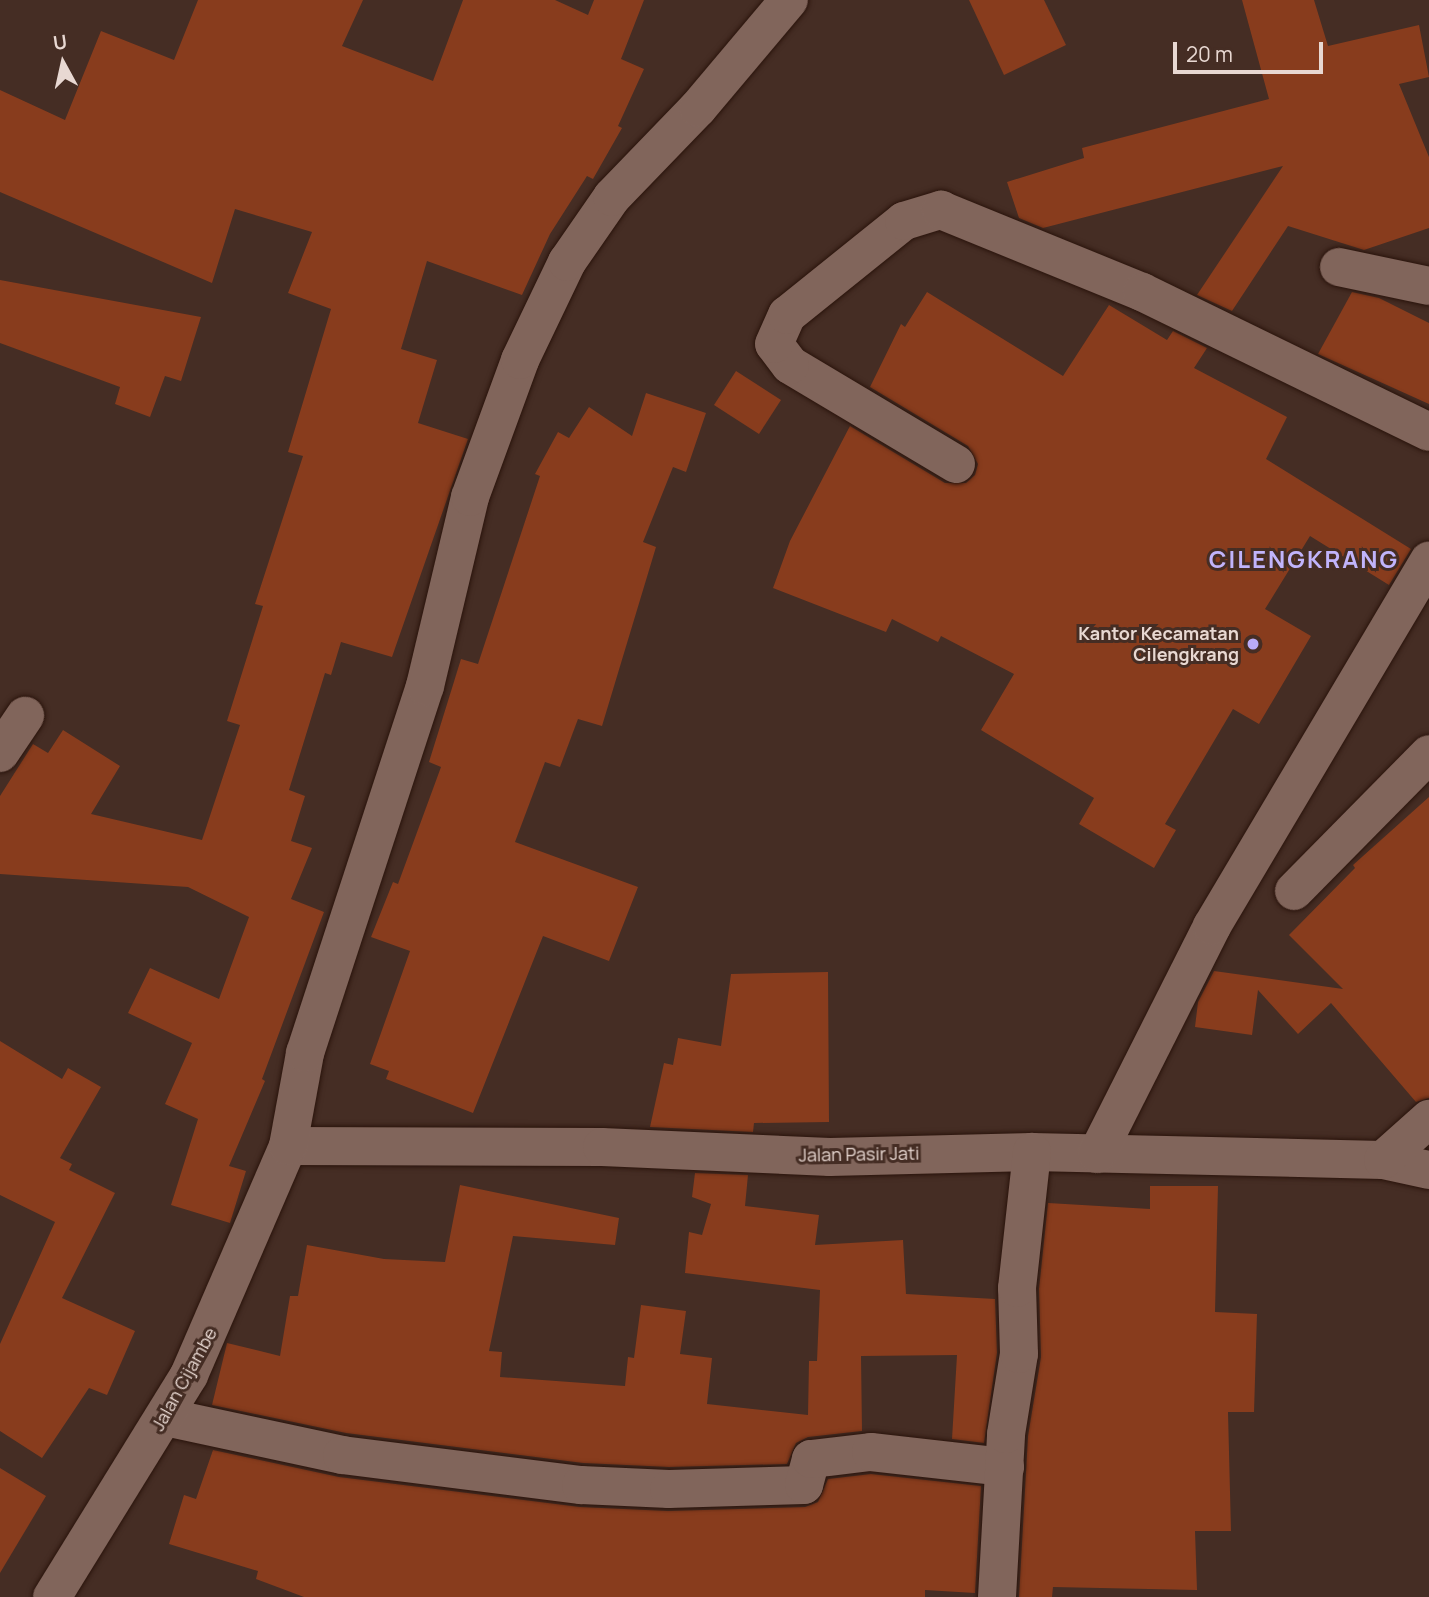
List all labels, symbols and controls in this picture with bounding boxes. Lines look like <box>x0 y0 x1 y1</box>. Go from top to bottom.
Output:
north arrow <box>28 28 98 98</box>
text: U <box>51 28 69 56</box>
scale bar <box>1177 28 1328 72</box>
text: 20 m <box>1186 40 1233 68</box>
district label: CILENGKRANG <box>1210 545 1398 573</box>
place label: Kantor Kecamatan Cilengkrang <box>1078 623 1239 666</box>
marker: Kantor Kecamatan Cilengkrang <box>1245 636 1261 652</box>
street label: Jalan Pasir Jati <box>798 1142 920 1166</box>
street label: Jalan Cijambe <box>147 1324 221 1434</box>

